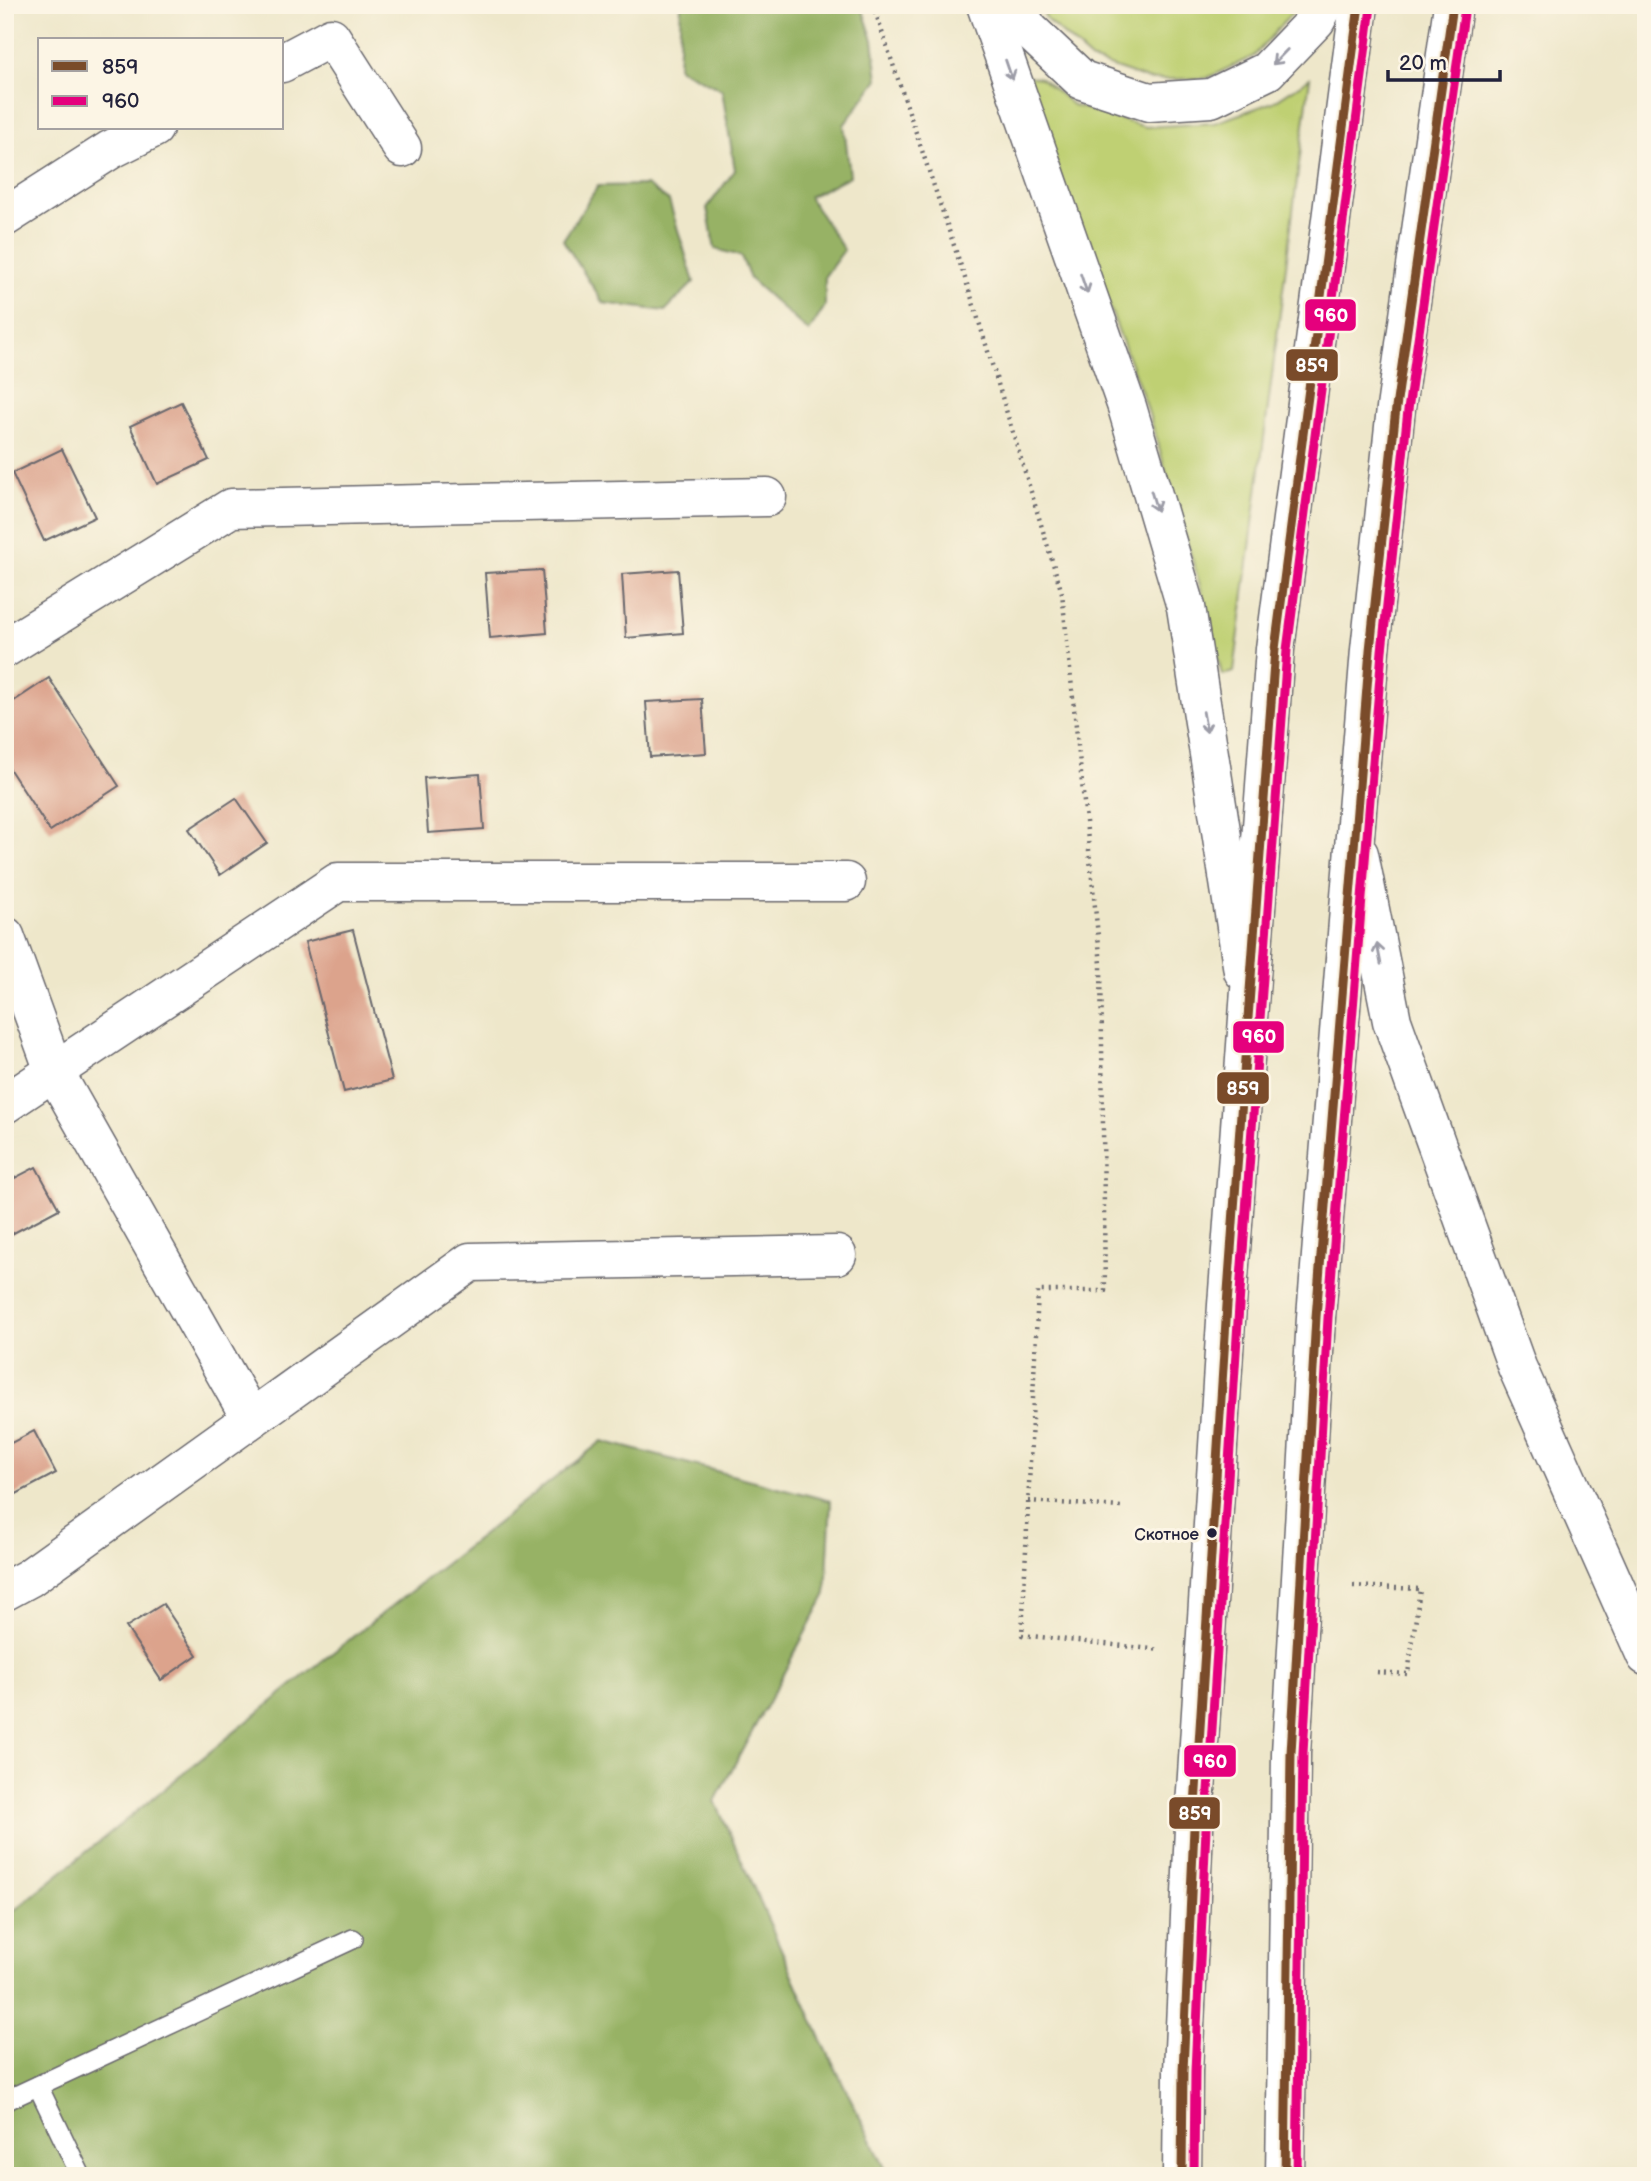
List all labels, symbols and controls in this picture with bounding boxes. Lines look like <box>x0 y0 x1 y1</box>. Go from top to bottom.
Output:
legend <box>38 38 284 130</box>
scale bar <box>1388 38 1500 82</box>
one-way arrow <box>1272 48 1289 65</box>
text: 20 m <box>1399 51 1447 76</box>
text: 859 <box>102 55 138 80</box>
one-way arrow <box>1004 58 1016 80</box>
text: 960 <box>102 89 139 114</box>
one-way arrow <box>1079 273 1091 295</box>
line badge: 960 <box>1304 298 1357 332</box>
text: 960 <box>1314 305 1348 328</box>
line badge: 859 <box>1285 348 1339 382</box>
text: 859 <box>1295 355 1329 378</box>
one-way arrow <box>1149 489 1162 511</box>
one-way arrow <box>1199 710 1212 733</box>
one-way arrow <box>1371 943 1385 966</box>
line badge: 960 <box>1232 1020 1285 1054</box>
text: 960 <box>1242 1026 1276 1049</box>
line badge: 859 <box>1216 1071 1270 1105</box>
text: 859 <box>1226 1078 1260 1101</box>
place label: Скотное <box>1134 1525 1200 1545</box>
marker: Скотное <box>1205 1526 1219 1540</box>
line badge: 960 <box>1183 1744 1237 1778</box>
text: 960 <box>1193 1751 1227 1774</box>
line badge: 859 <box>1168 1796 1221 1830</box>
text: 859 <box>1178 1803 1212 1826</box>

